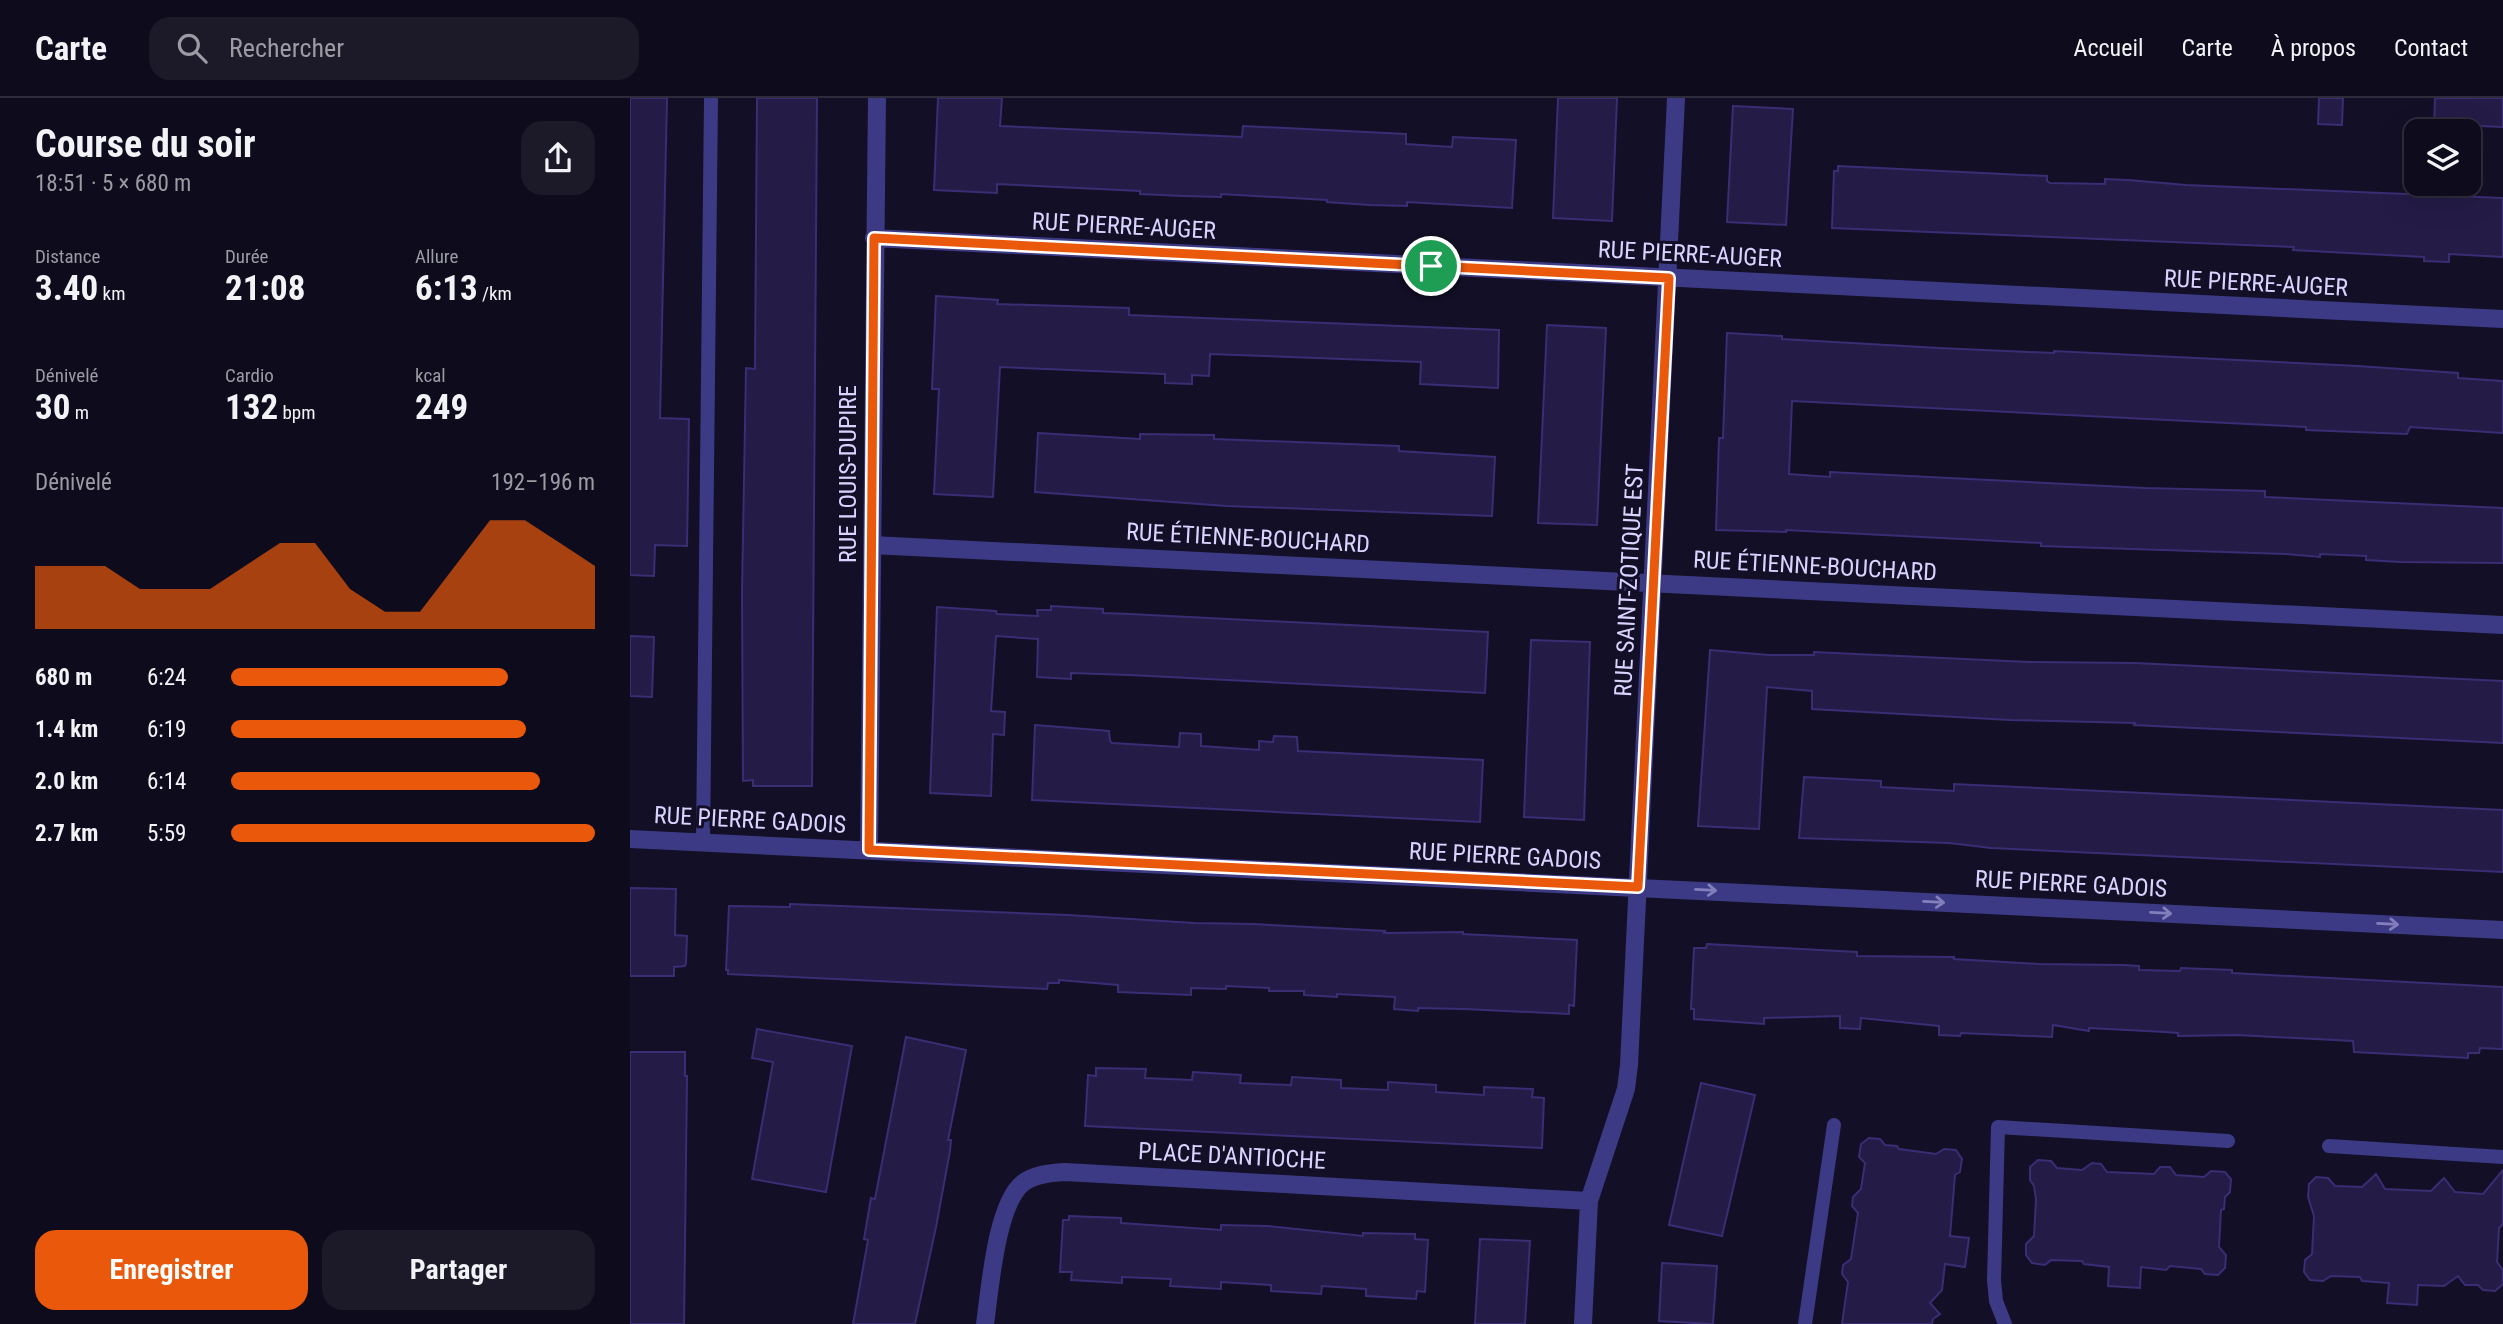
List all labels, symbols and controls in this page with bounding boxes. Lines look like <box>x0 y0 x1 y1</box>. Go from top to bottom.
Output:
search box <box>149 17 639 80</box>
text: Carte <box>35 29 107 68</box>
icon: search <box>173 29 211 67</box>
text: Rechercher <box>229 33 344 63</box>
text: Accueil <box>2074 34 2143 62</box>
text: Carte <box>2181 34 2233 62</box>
text: À propos <box>2271 34 2356 62</box>
text: Contact <box>2394 34 2468 62</box>
map controls <box>2404 119 2481 196</box>
button: layers <box>2404 119 2481 196</box>
button: share <box>521 121 595 195</box>
text: Course du soir <box>35 122 256 166</box>
text: 18:51 · 5 × 680 m <box>35 170 191 197</box>
street label: RUE PIERRE-AUGER <box>1031 207 1217 245</box>
street label: RUE PIERRE-AUGER <box>1597 235 1783 273</box>
pin <box>1401 236 1461 296</box>
text: Distance <box>35 245 100 268</box>
text: Durée <box>225 245 268 268</box>
text: Allure <box>415 245 458 268</box>
icon: arrive <box>1412 247 1450 285</box>
street label: RUE PIERRE-AUGER <box>2163 264 2349 302</box>
text: 3.40 <box>35 268 98 309</box>
text: 21:08 <box>225 268 305 309</box>
text: 6:13 <box>415 268 478 309</box>
text: km <box>98 282 125 305</box>
text: /km <box>478 282 512 305</box>
text: Dénivelé <box>35 364 99 387</box>
text: Cardio <box>225 364 274 387</box>
text: kcal <box>415 364 446 387</box>
street label: RUE LOUIS-DUPIRE <box>834 385 862 563</box>
text: 30 <box>35 387 70 428</box>
text: 132 <box>225 387 278 428</box>
text: 249 <box>415 387 468 428</box>
text: m <box>70 401 89 424</box>
text: bpm <box>278 401 315 424</box>
street label: RUE SAINT-ZOTIQUE EST <box>1609 463 1649 697</box>
text: Dénivelé <box>35 469 112 496</box>
text: 192–196 m <box>491 469 595 496</box>
street label: RUE ÉTIENNE-BOUCHARD <box>1126 518 1370 558</box>
street label: RUE ÉTIENNE-BOUCHARD <box>1693 546 1937 586</box>
text: 680 m <box>35 664 92 691</box>
text: 6:24 <box>147 664 186 691</box>
text: 1.4 km <box>35 716 98 743</box>
text: 6:19 <box>147 716 186 743</box>
text: 2.0 km <box>35 768 98 795</box>
text: 6:14 <box>147 768 186 795</box>
street label: RUE PIERRE GADOIS <box>653 801 847 839</box>
text: 2.7 km <box>35 820 98 847</box>
text: 5:59 <box>147 820 186 847</box>
street label: RUE PIERRE GADOIS <box>1408 837 1602 875</box>
street label: RUE PIERRE GADOIS <box>1974 865 2168 903</box>
one-way arrow <box>1695 884 1718 897</box>
one-way arrow <box>1922 895 1945 908</box>
one-way arrow <box>2149 906 2172 919</box>
one-way arrow <box>2376 918 2399 931</box>
street label: PLACE D'ANTIOCHE <box>1137 1137 1327 1175</box>
button: Enregistrer <box>35 1230 308 1310</box>
button: Partager <box>322 1230 595 1310</box>

